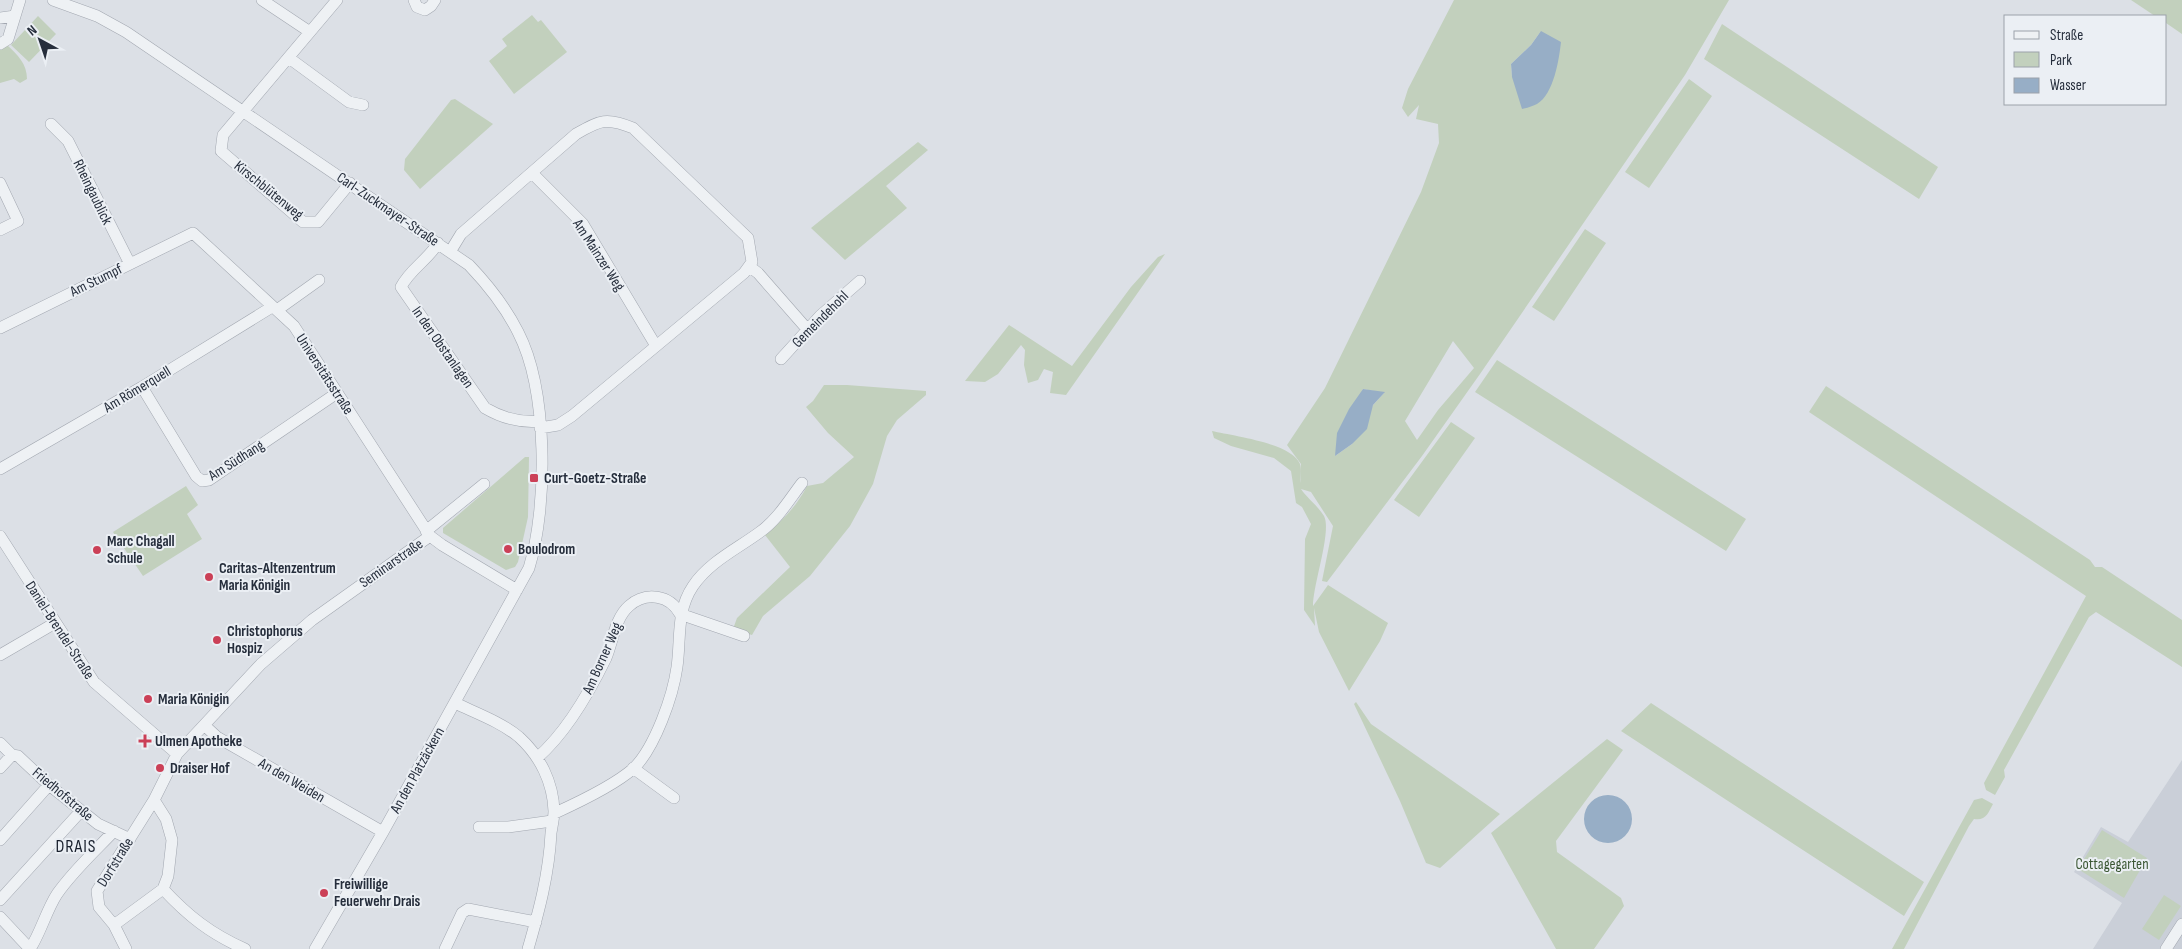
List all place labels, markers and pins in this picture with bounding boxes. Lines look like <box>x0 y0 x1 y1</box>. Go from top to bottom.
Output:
place label: Curt-Goetz-Straße <box>544 469 647 488</box>
marker: Curt-Goetz-Straße <box>528 472 540 484</box>
place label: Marc Chagall Schule <box>107 532 175 568</box>
place label: Boulodrom <box>518 540 575 559</box>
marker: Boulodrom <box>502 543 514 555</box>
marker: Marc Chagall Schule <box>91 544 103 556</box>
place label: Caritas-Altenzentrum Maria Königin <box>219 559 336 595</box>
marker: Caritas-Altenzentrum Maria Königin <box>203 571 215 583</box>
place label: Christophorus Hospiz <box>227 622 303 658</box>
marker: Christophorus Hospiz <box>211 634 223 646</box>
place label: Maria Königin <box>158 690 229 709</box>
marker: Maria Königin <box>142 693 154 705</box>
place label: Ulmen Apotheke <box>155 732 242 751</box>
marker: Ulmen Apotheke <box>139 735 151 747</box>
place label: Draiser Hof <box>170 759 230 778</box>
marker: Draiser Hof <box>154 762 166 774</box>
place label: Freiwillige Feuerwehr Drais <box>334 875 421 911</box>
marker: Freiwillige Feuerwehr Drais <box>318 887 330 899</box>

